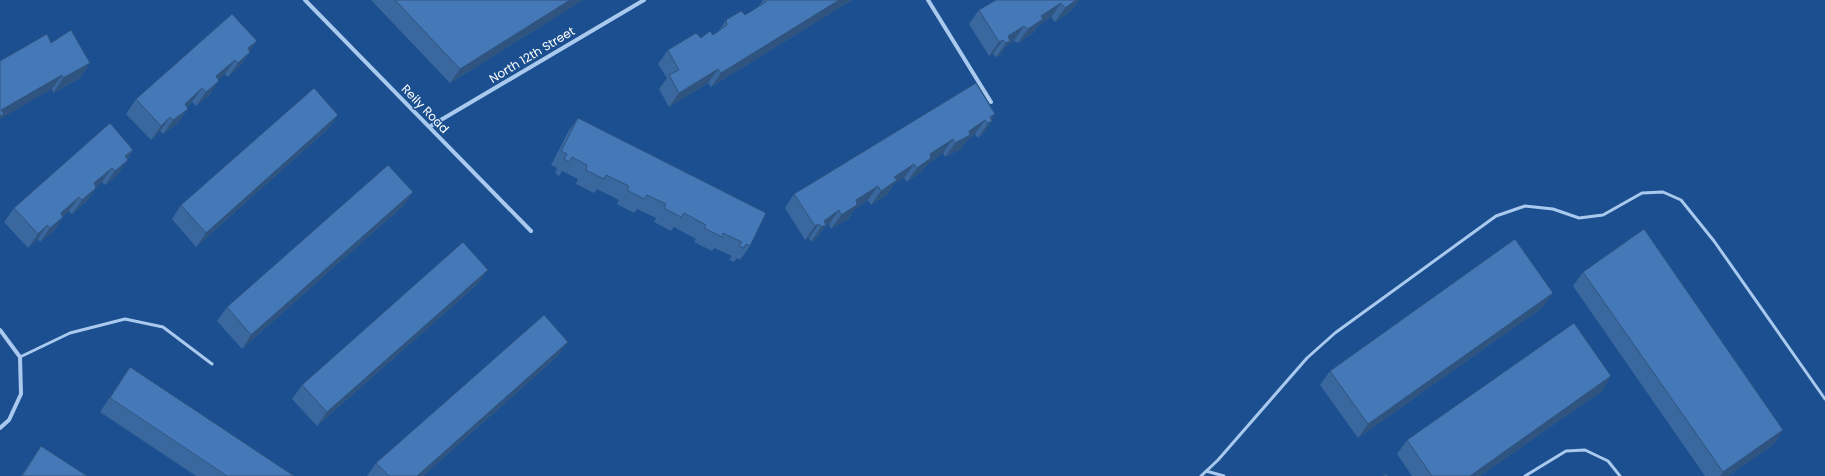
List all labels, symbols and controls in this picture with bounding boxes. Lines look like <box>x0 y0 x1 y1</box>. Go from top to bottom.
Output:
street label: North 12th Street <box>486 22 578 87</box>
street label: Reily Road <box>398 81 453 137</box>

